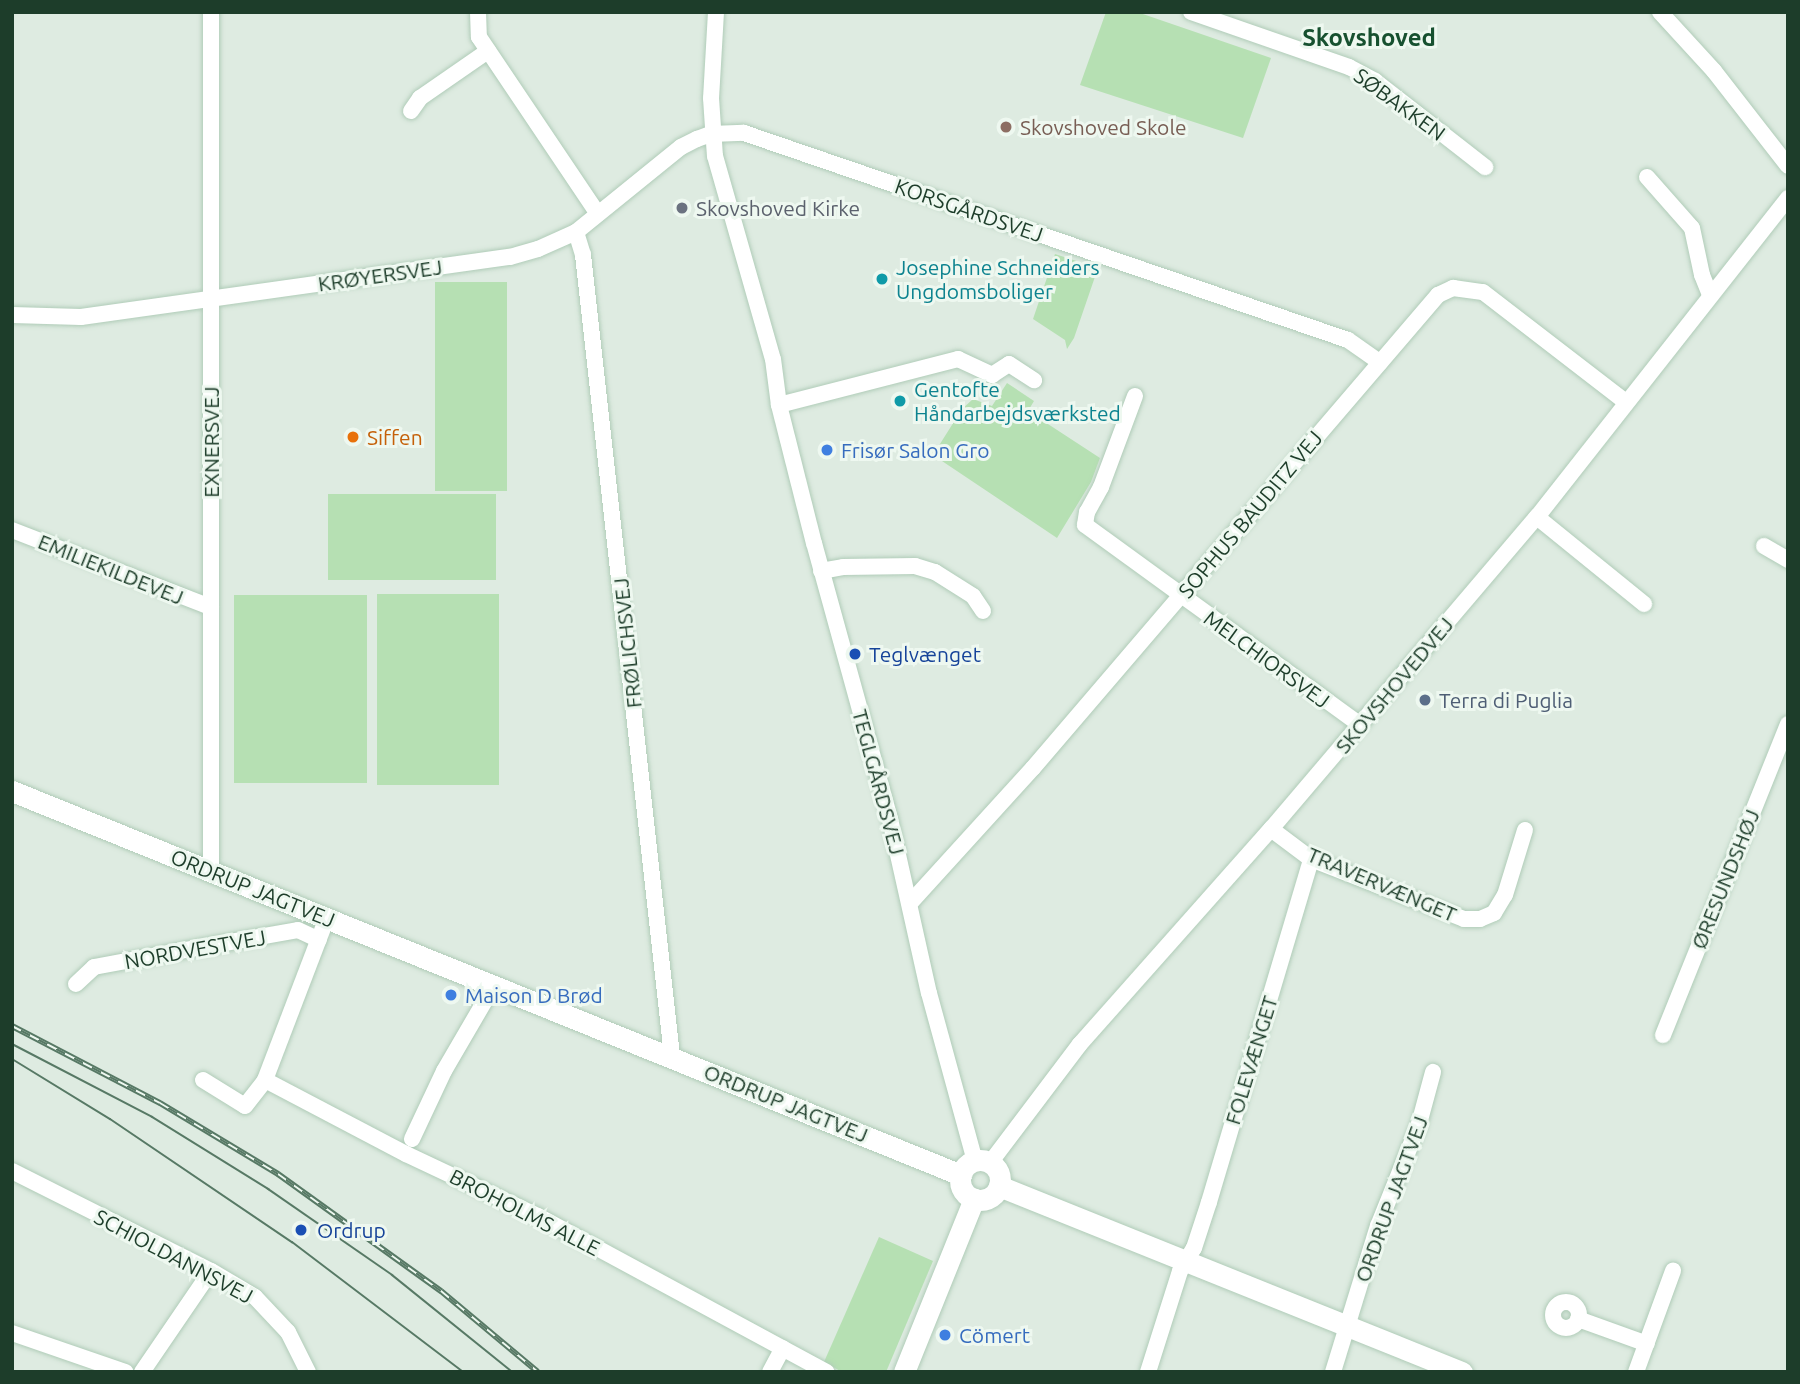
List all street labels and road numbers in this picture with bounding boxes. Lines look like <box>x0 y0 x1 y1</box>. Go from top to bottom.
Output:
street label: SØBAKKEN <box>1349 62 1451 146</box>
street label: KORSGÅRDSVEJ <box>892 173 1046 247</box>
street label: KRØYERSVEJ <box>316 254 444 296</box>
street label: EXNERSVEJ <box>198 386 224 498</box>
street label: SOPHUS BAUDITZ VEJ <box>1173 425 1327 603</box>
street label: EMILIEKILDEVEJ <box>35 528 187 610</box>
street label: FRØLICHSVEJ <box>608 577 646 709</box>
street label: MELCHIORSVEJ <box>1199 605 1335 713</box>
street label: SKOVSHOVEDVEJ <box>1330 612 1458 758</box>
street label: TEGLGÅRDSVEJ <box>847 707 911 857</box>
street label: ØRESUNDSHØJ <box>1686 806 1764 952</box>
street label: TRAVERVÆNGET <box>1304 841 1460 927</box>
street label: ORDRUP JAGTVEJ <box>167 844 339 932</box>
street label: NORDVESTVEJ <box>122 924 268 974</box>
street label: FOLEVÆNGET <box>1219 993 1283 1127</box>
street label: ORDRUP JAGTVEJ <box>700 1059 872 1147</box>
street label: ORDRUP JAGTVEJ <box>1349 1113 1433 1285</box>
street label: BROHOLMS ALLE <box>446 1163 604 1261</box>
street label: SCHIOLDANNSVEJ <box>90 1204 258 1308</box>

